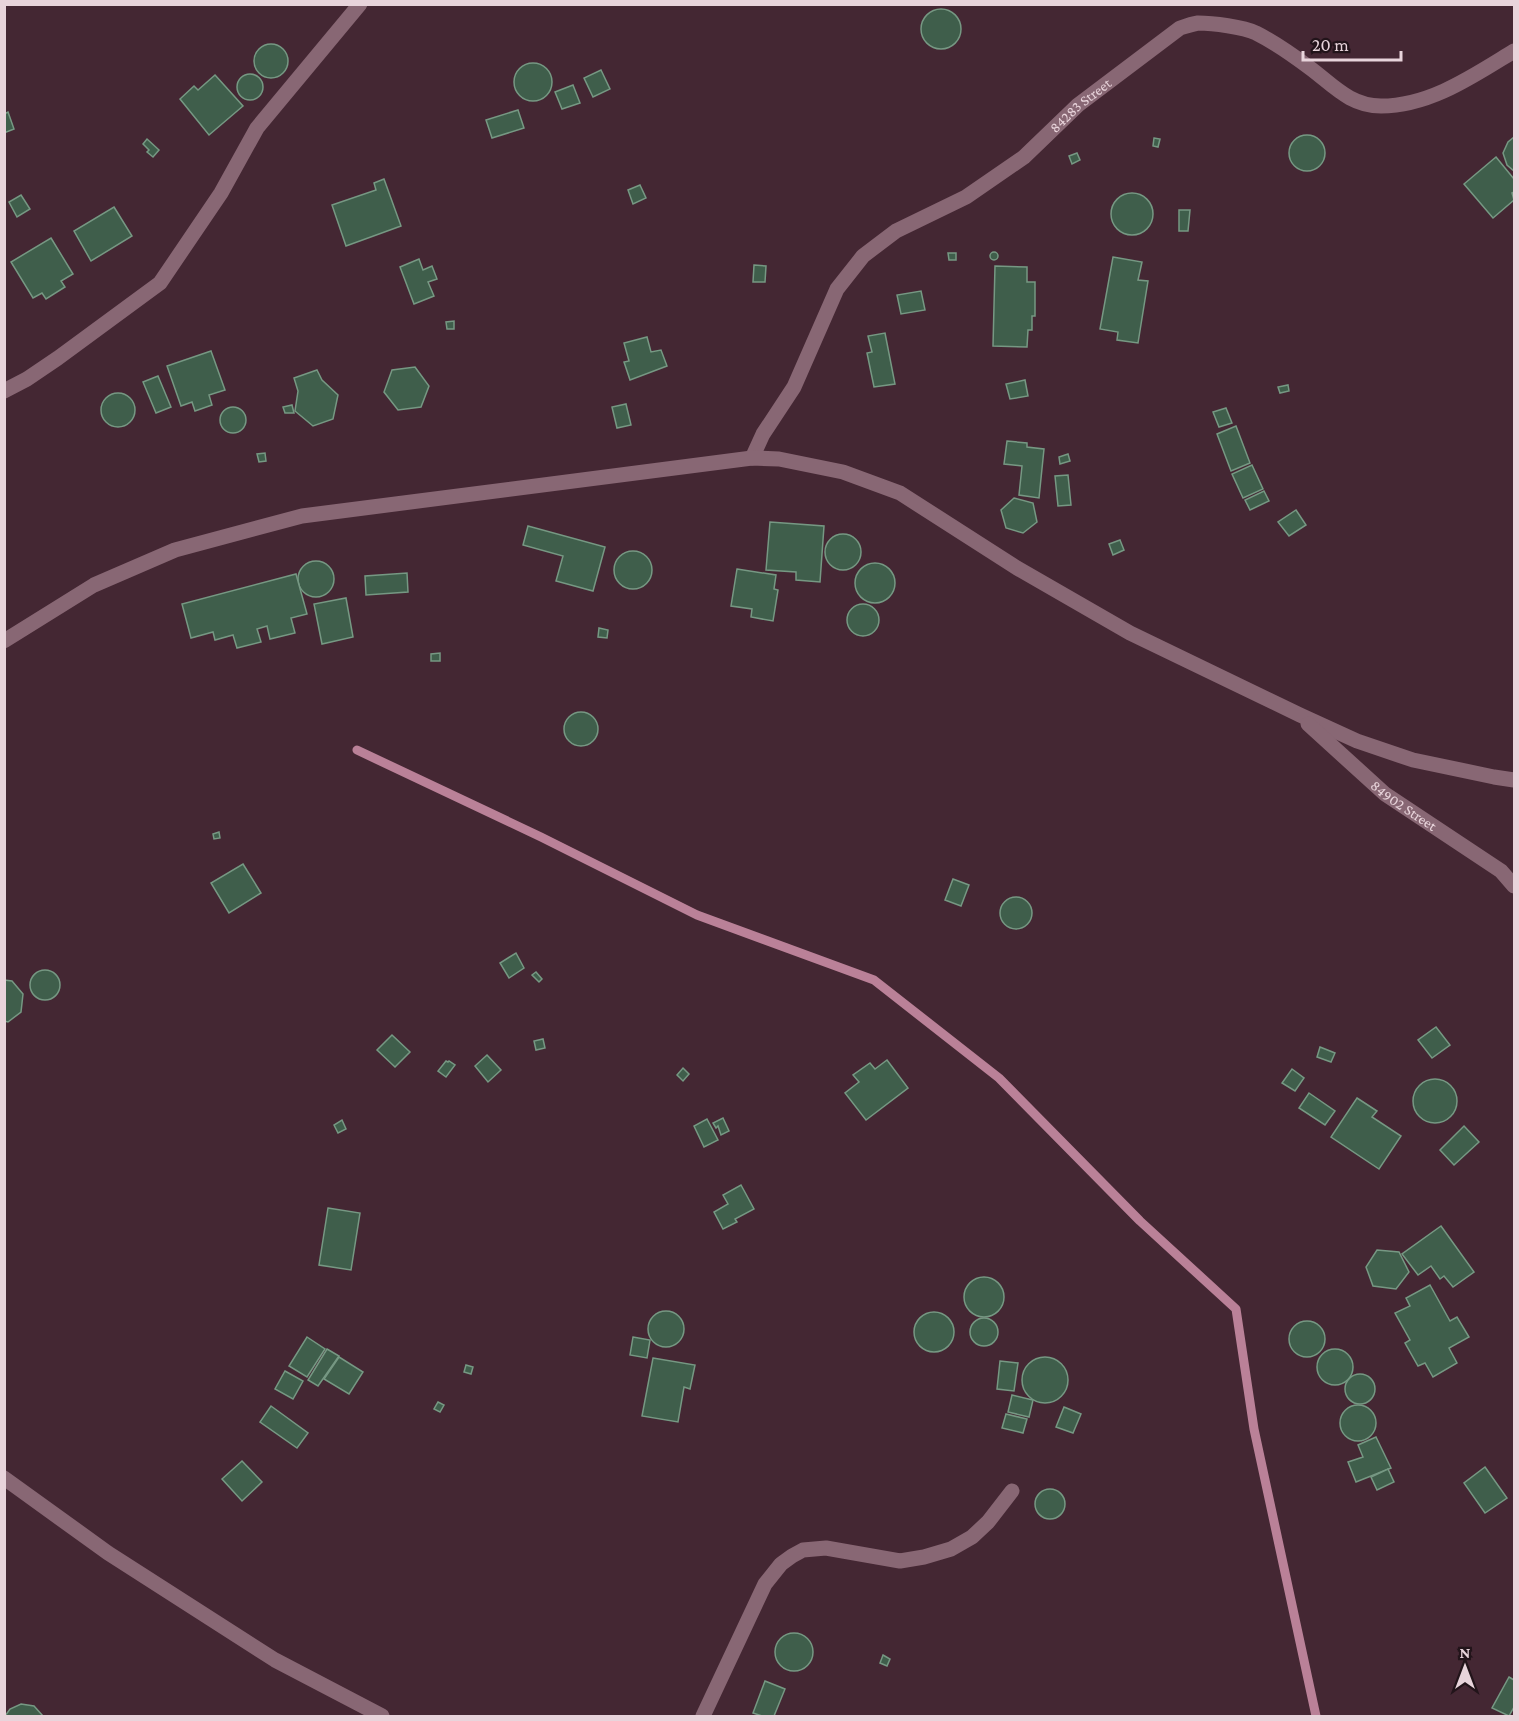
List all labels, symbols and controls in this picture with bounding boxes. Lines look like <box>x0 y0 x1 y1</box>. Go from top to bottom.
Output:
scale bar <box>1303 24 1400 62</box>
text: 20 m <box>1312 35 1349 55</box>
street label: 84283 Street <box>1046 74 1115 136</box>
street label: 84902 Street <box>1367 777 1441 835</box>
north arrow <box>1435 1637 1495 1697</box>
text: N <box>1460 1644 1471 1661</box>

